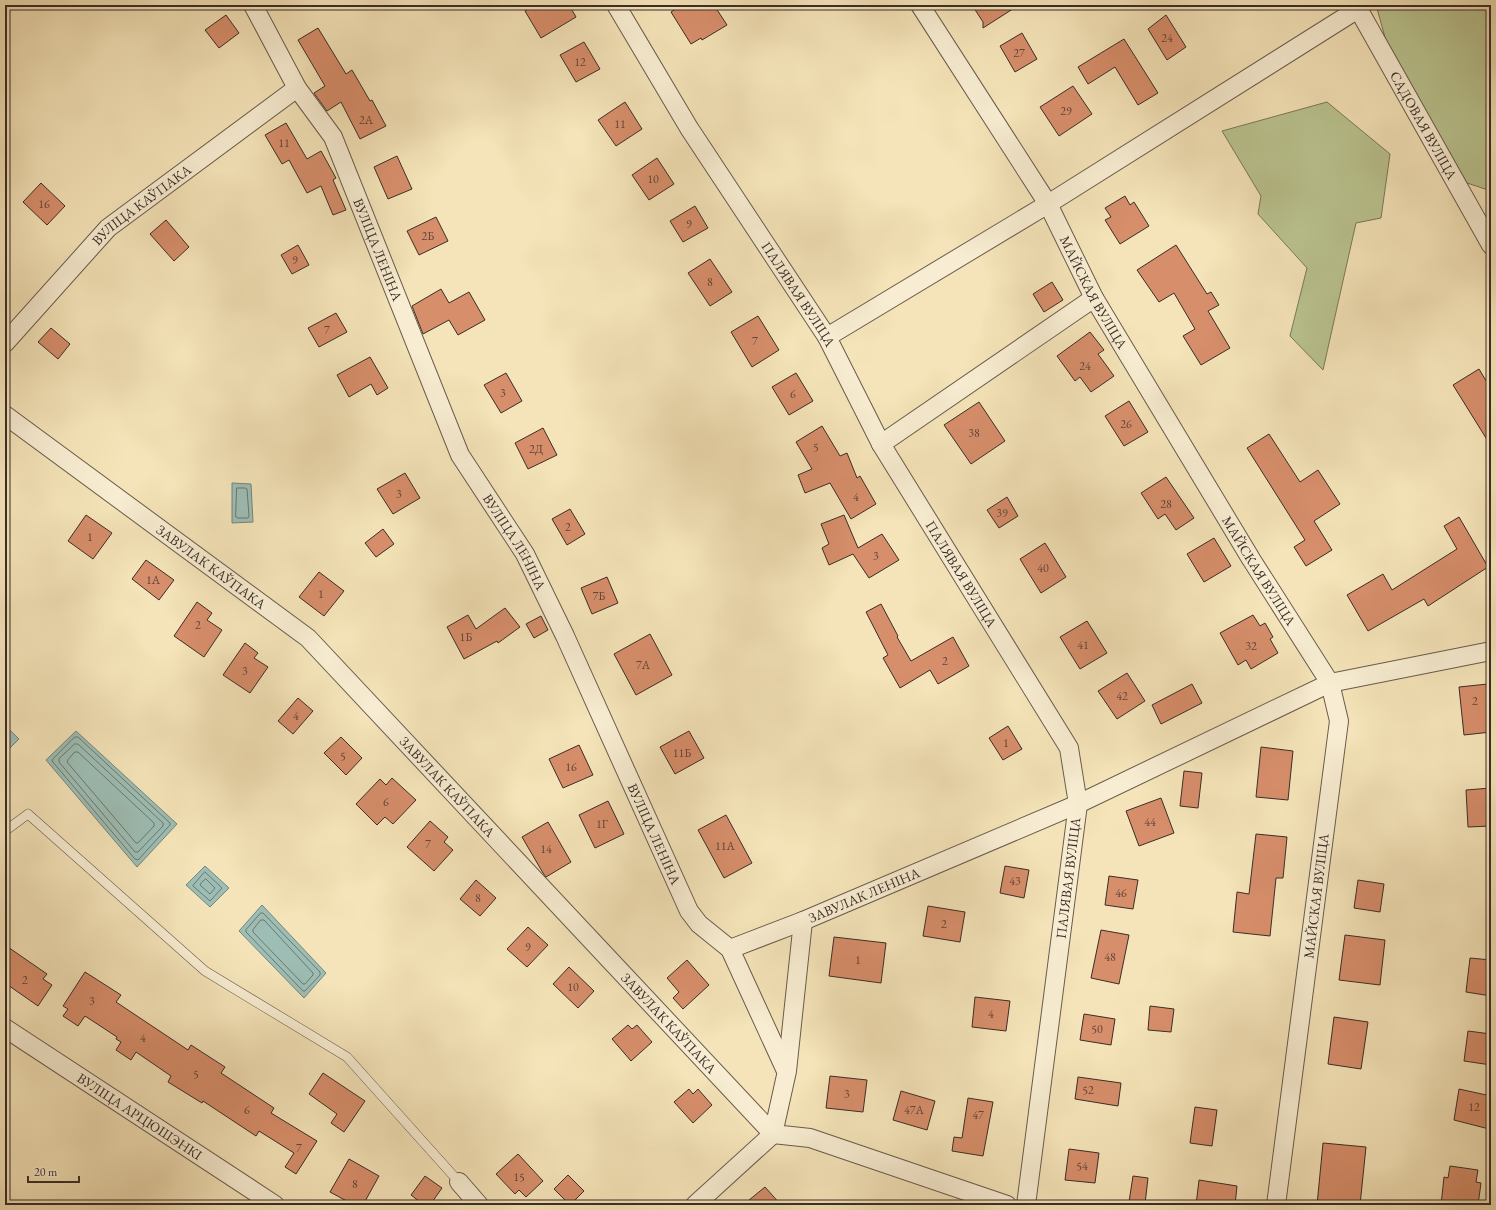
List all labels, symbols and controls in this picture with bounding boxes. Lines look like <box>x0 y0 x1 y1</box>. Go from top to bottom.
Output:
house number: 24 <box>1161 30 1173 46</box>
house number: 27 <box>1013 45 1025 61</box>
house number: 12 <box>574 54 586 70</box>
street label: САДОВАЯ ВУЛІЦА <box>1386 68 1461 183</box>
house number: 29 <box>1060 103 1072 119</box>
house number: 2А <box>359 112 374 128</box>
house number: 11 <box>614 116 626 132</box>
house number: 11 <box>278 135 290 151</box>
street label: ВУЛІЦА КАЎПАКА <box>88 160 195 249</box>
house number: 10 <box>647 171 659 187</box>
house number: 16 <box>38 196 50 212</box>
street label: ВУЛІЦА ЛЕНІНА <box>349 196 407 304</box>
house number: 9 <box>686 216 692 232</box>
house number: 2Б <box>422 228 434 244</box>
street label: МАЙСКАЯ ВУЛІЦА <box>1056 233 1132 352</box>
street label: ПАЛЯВАЯ ВУЛІЦА <box>757 238 839 350</box>
house number: 9 <box>292 252 298 268</box>
house number: 8 <box>707 274 713 290</box>
house number: 7 <box>324 322 330 338</box>
house number: 7 <box>752 333 758 349</box>
house number: 24 <box>1079 358 1091 374</box>
house number: 3 <box>500 385 506 401</box>
house number: 6 <box>790 386 796 402</box>
house number: 26 <box>1120 416 1132 432</box>
house number: 38 <box>968 425 980 441</box>
house number: 5 <box>813 439 819 455</box>
house number: 2Д <box>529 441 543 457</box>
house number: 3 <box>396 486 402 502</box>
house number: 4 <box>853 489 859 505</box>
street label: ВУЛІЦА ЛЕНІНА <box>479 490 550 593</box>
house number: 28 <box>1160 496 1172 512</box>
house number: 39 <box>996 505 1008 521</box>
street label: МАЙСКАЯ ВУЛІЦА <box>1218 512 1300 629</box>
street label: ПАЛЯВАЯ ВУЛІЦА <box>922 517 1001 631</box>
house number: 2 <box>565 519 571 535</box>
street label: ЗАВУЛАК КАЎПАКА <box>153 520 270 613</box>
house number: 1 <box>87 529 93 545</box>
house number: 3 <box>873 548 879 564</box>
house number: 40 <box>1037 560 1049 576</box>
house number: 1А <box>146 572 161 588</box>
house number: 1 <box>318 586 324 602</box>
house number: 7Б <box>593 588 605 604</box>
house number: 2 <box>195 617 201 633</box>
house number: 1Б <box>460 629 472 645</box>
house number: 41 <box>1077 637 1089 653</box>
house number: 32 <box>1245 638 1257 654</box>
house number: 2 <box>942 653 948 669</box>
house number: 7А <box>636 657 651 673</box>
house number: 3 <box>242 663 248 679</box>
house number: 42 <box>1116 688 1128 704</box>
house number: 2 <box>1472 693 1478 709</box>
house number: 4 <box>293 708 299 724</box>
street label: ЗАВУЛАК КАЎПАКА <box>396 732 499 841</box>
house number: 1 <box>1003 735 1009 751</box>
house number: 11Б <box>673 745 691 761</box>
house number: 5 <box>340 748 346 764</box>
house number: 16 <box>565 759 577 775</box>
street label: ВУЛІЦА ЛЕНІНА <box>624 781 685 888</box>
house number: 6 <box>383 794 389 810</box>
house number: 44 <box>1144 814 1156 830</box>
house number: 1Г <box>596 816 609 832</box>
street label: ПАЛЯВАЯ ВУЛІЦА <box>1052 816 1084 940</box>
street label: МАЙСКАЯ ВУЛІЦА <box>1299 832 1333 960</box>
house number: 7 <box>425 836 431 852</box>
house number: 11А <box>715 838 736 854</box>
house number: 14 <box>540 841 552 857</box>
street label: ЗАВУЛАК ЛЕНІНА <box>805 863 923 927</box>
house number: 43 <box>1009 873 1021 889</box>
house number: 46 <box>1115 885 1127 901</box>
house number: 8 <box>475 890 481 906</box>
house number: 2 <box>941 916 947 932</box>
house number: 9 <box>525 939 531 955</box>
house number: 48 <box>1104 949 1116 965</box>
house number: 1 <box>855 952 861 968</box>
street label: ЗАВУЛАК КАЎПАКА <box>617 969 721 1077</box>
house number: 2 <box>22 972 28 988</box>
house number: 10 <box>567 979 579 995</box>
house number: 3 <box>89 993 95 1009</box>
house number: 4 <box>988 1006 994 1022</box>
house number: 50 <box>1091 1021 1103 1037</box>
house number: 4 <box>140 1030 146 1046</box>
house number: 5 <box>193 1066 199 1082</box>
street label: ВУЛІЦА АРЦЮШЭНКІ <box>74 1069 206 1164</box>
house number: 52 <box>1082 1082 1094 1098</box>
house number: 3 <box>844 1086 850 1102</box>
house number: 12 <box>1468 1099 1480 1115</box>
house number: 6 <box>244 1102 250 1118</box>
house number: 47А <box>904 1102 925 1118</box>
house number: 47 <box>972 1107 984 1123</box>
house number: 7 <box>296 1140 302 1156</box>
scale bar <box>28 1158 79 1184</box>
house number: 54 <box>1076 1158 1088 1174</box>
text: 20 m <box>34 1164 58 1180</box>
house number: 15 <box>513 1169 525 1185</box>
house number: 8 <box>352 1176 358 1192</box>

